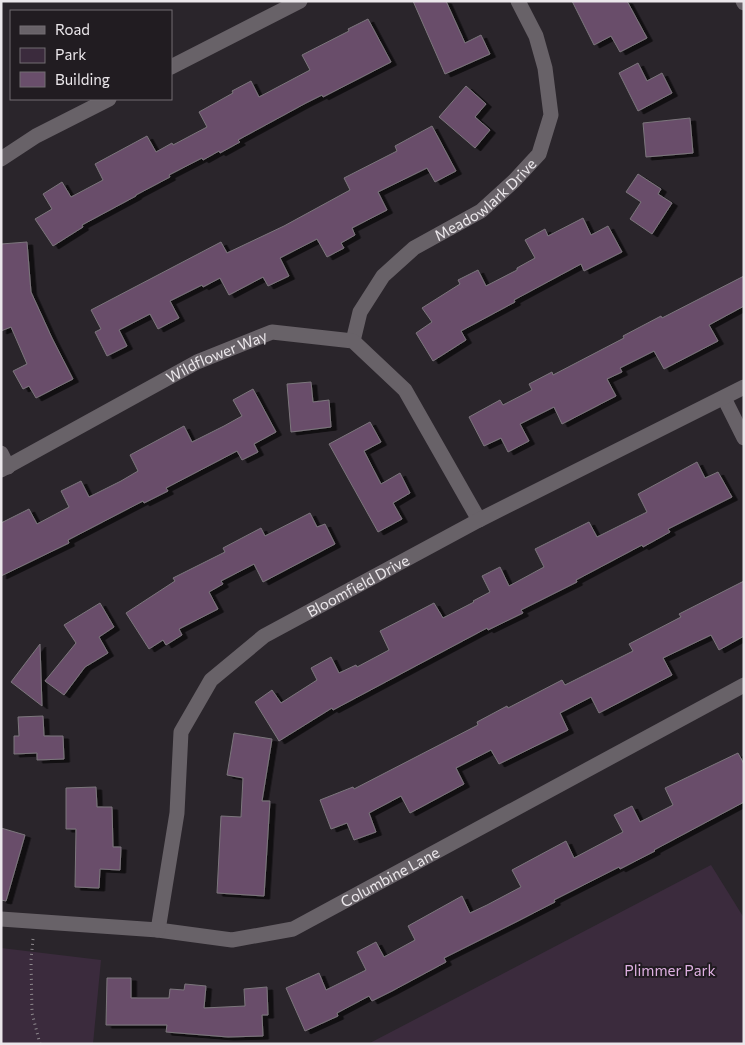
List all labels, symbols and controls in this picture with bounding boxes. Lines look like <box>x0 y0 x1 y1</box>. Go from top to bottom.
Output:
legend <box>10 10 172 100</box>
text: Road <box>55 20 90 38</box>
text: Park <box>55 45 86 63</box>
text: Building <box>55 70 110 88</box>
street label: Meadowlark Drive <box>431 154 540 244</box>
street label: Wildflower Way <box>163 326 270 386</box>
street label: Bloomfield Drive <box>303 550 412 620</box>
street label: Columbine Lane <box>337 843 442 911</box>
park label: Plimmer Park <box>624 961 716 979</box>

